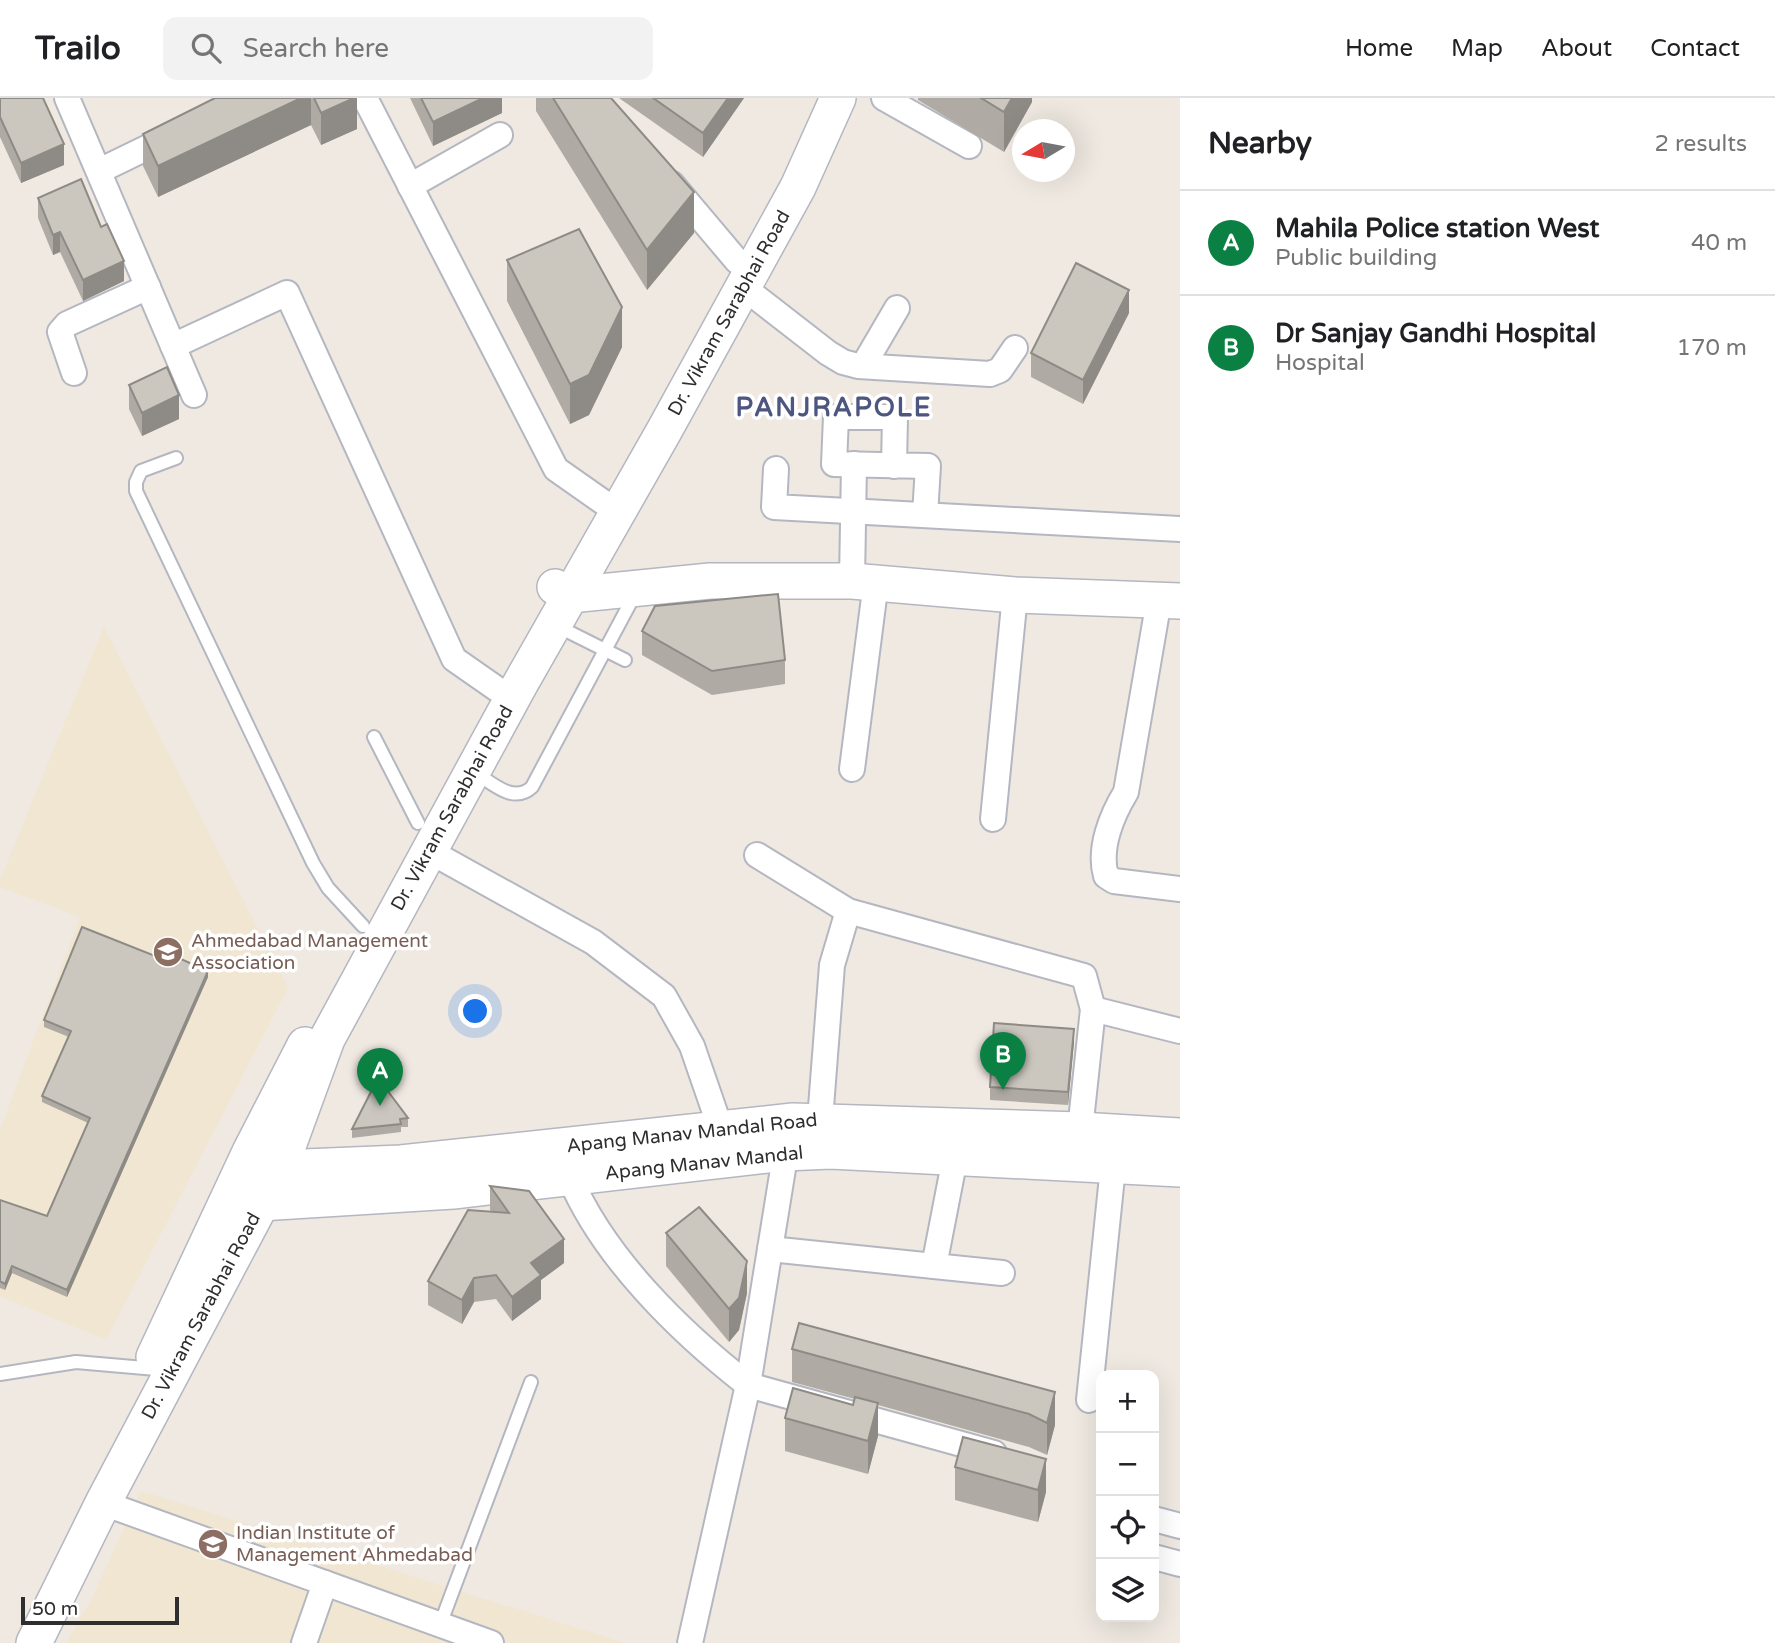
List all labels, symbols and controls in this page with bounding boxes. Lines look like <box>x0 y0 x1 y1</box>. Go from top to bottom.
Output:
search box <box>163 17 653 80</box>
text: Trailo <box>35 29 121 68</box>
icon: search <box>187 29 225 67</box>
text: Search here <box>243 33 389 64</box>
text: Home <box>1345 34 1413 63</box>
text: Map <box>1451 34 1503 63</box>
text: About <box>1541 34 1612 63</box>
text: Contact <box>1650 34 1740 63</box>
north arrow <box>1012 119 1075 182</box>
text: Nearby <box>1208 125 1312 162</box>
text: 2 results <box>1654 130 1747 158</box>
street label: Dr. Vikram Sarabhai Road <box>663 207 795 419</box>
text: Mahila Police station West <box>1275 213 1600 244</box>
text: A <box>1222 229 1240 257</box>
text: 40 m <box>1691 229 1747 257</box>
text: Public building <box>1275 244 1437 272</box>
text: Dr Sanjay Gandhi Hospital <box>1275 318 1596 349</box>
text: B <box>1223 334 1239 362</box>
text: 170 m <box>1677 334 1747 362</box>
text: Hospital <box>1275 349 1365 377</box>
district label: PANJRAPOLE <box>736 392 932 423</box>
street label: Dr. Vikram Sarabhai Road <box>386 702 518 914</box>
place label: Ahmedabad Management Association <box>191 930 428 974</box>
school or university icon: Ahmedabad Management Association <box>151 935 185 969</box>
your location <box>458 994 492 1028</box>
pin: B <box>980 1032 1026 1090</box>
pin: A <box>357 1048 403 1106</box>
street label: Apang Manav Mandal Road <box>566 1109 818 1157</box>
street label: Apang Manav Mandal <box>604 1142 804 1184</box>
street label: Dr. Vikram Sarabhai Road <box>137 1209 265 1423</box>
map controls <box>1096 1370 1159 1622</box>
button: + <box>1096 1370 1159 1433</box>
button: − <box>1096 1433 1159 1496</box>
button: locate <box>1096 1496 1159 1559</box>
place label: Indian Institute of Management Ahmedabad <box>236 1522 473 1566</box>
school or university icon: Indian Institute of Management Ahmedabad <box>196 1527 230 1561</box>
button: layers <box>1096 1559 1159 1622</box>
scale bar <box>21 1594 178 1626</box>
text: 50 m <box>32 1598 78 1620</box>

